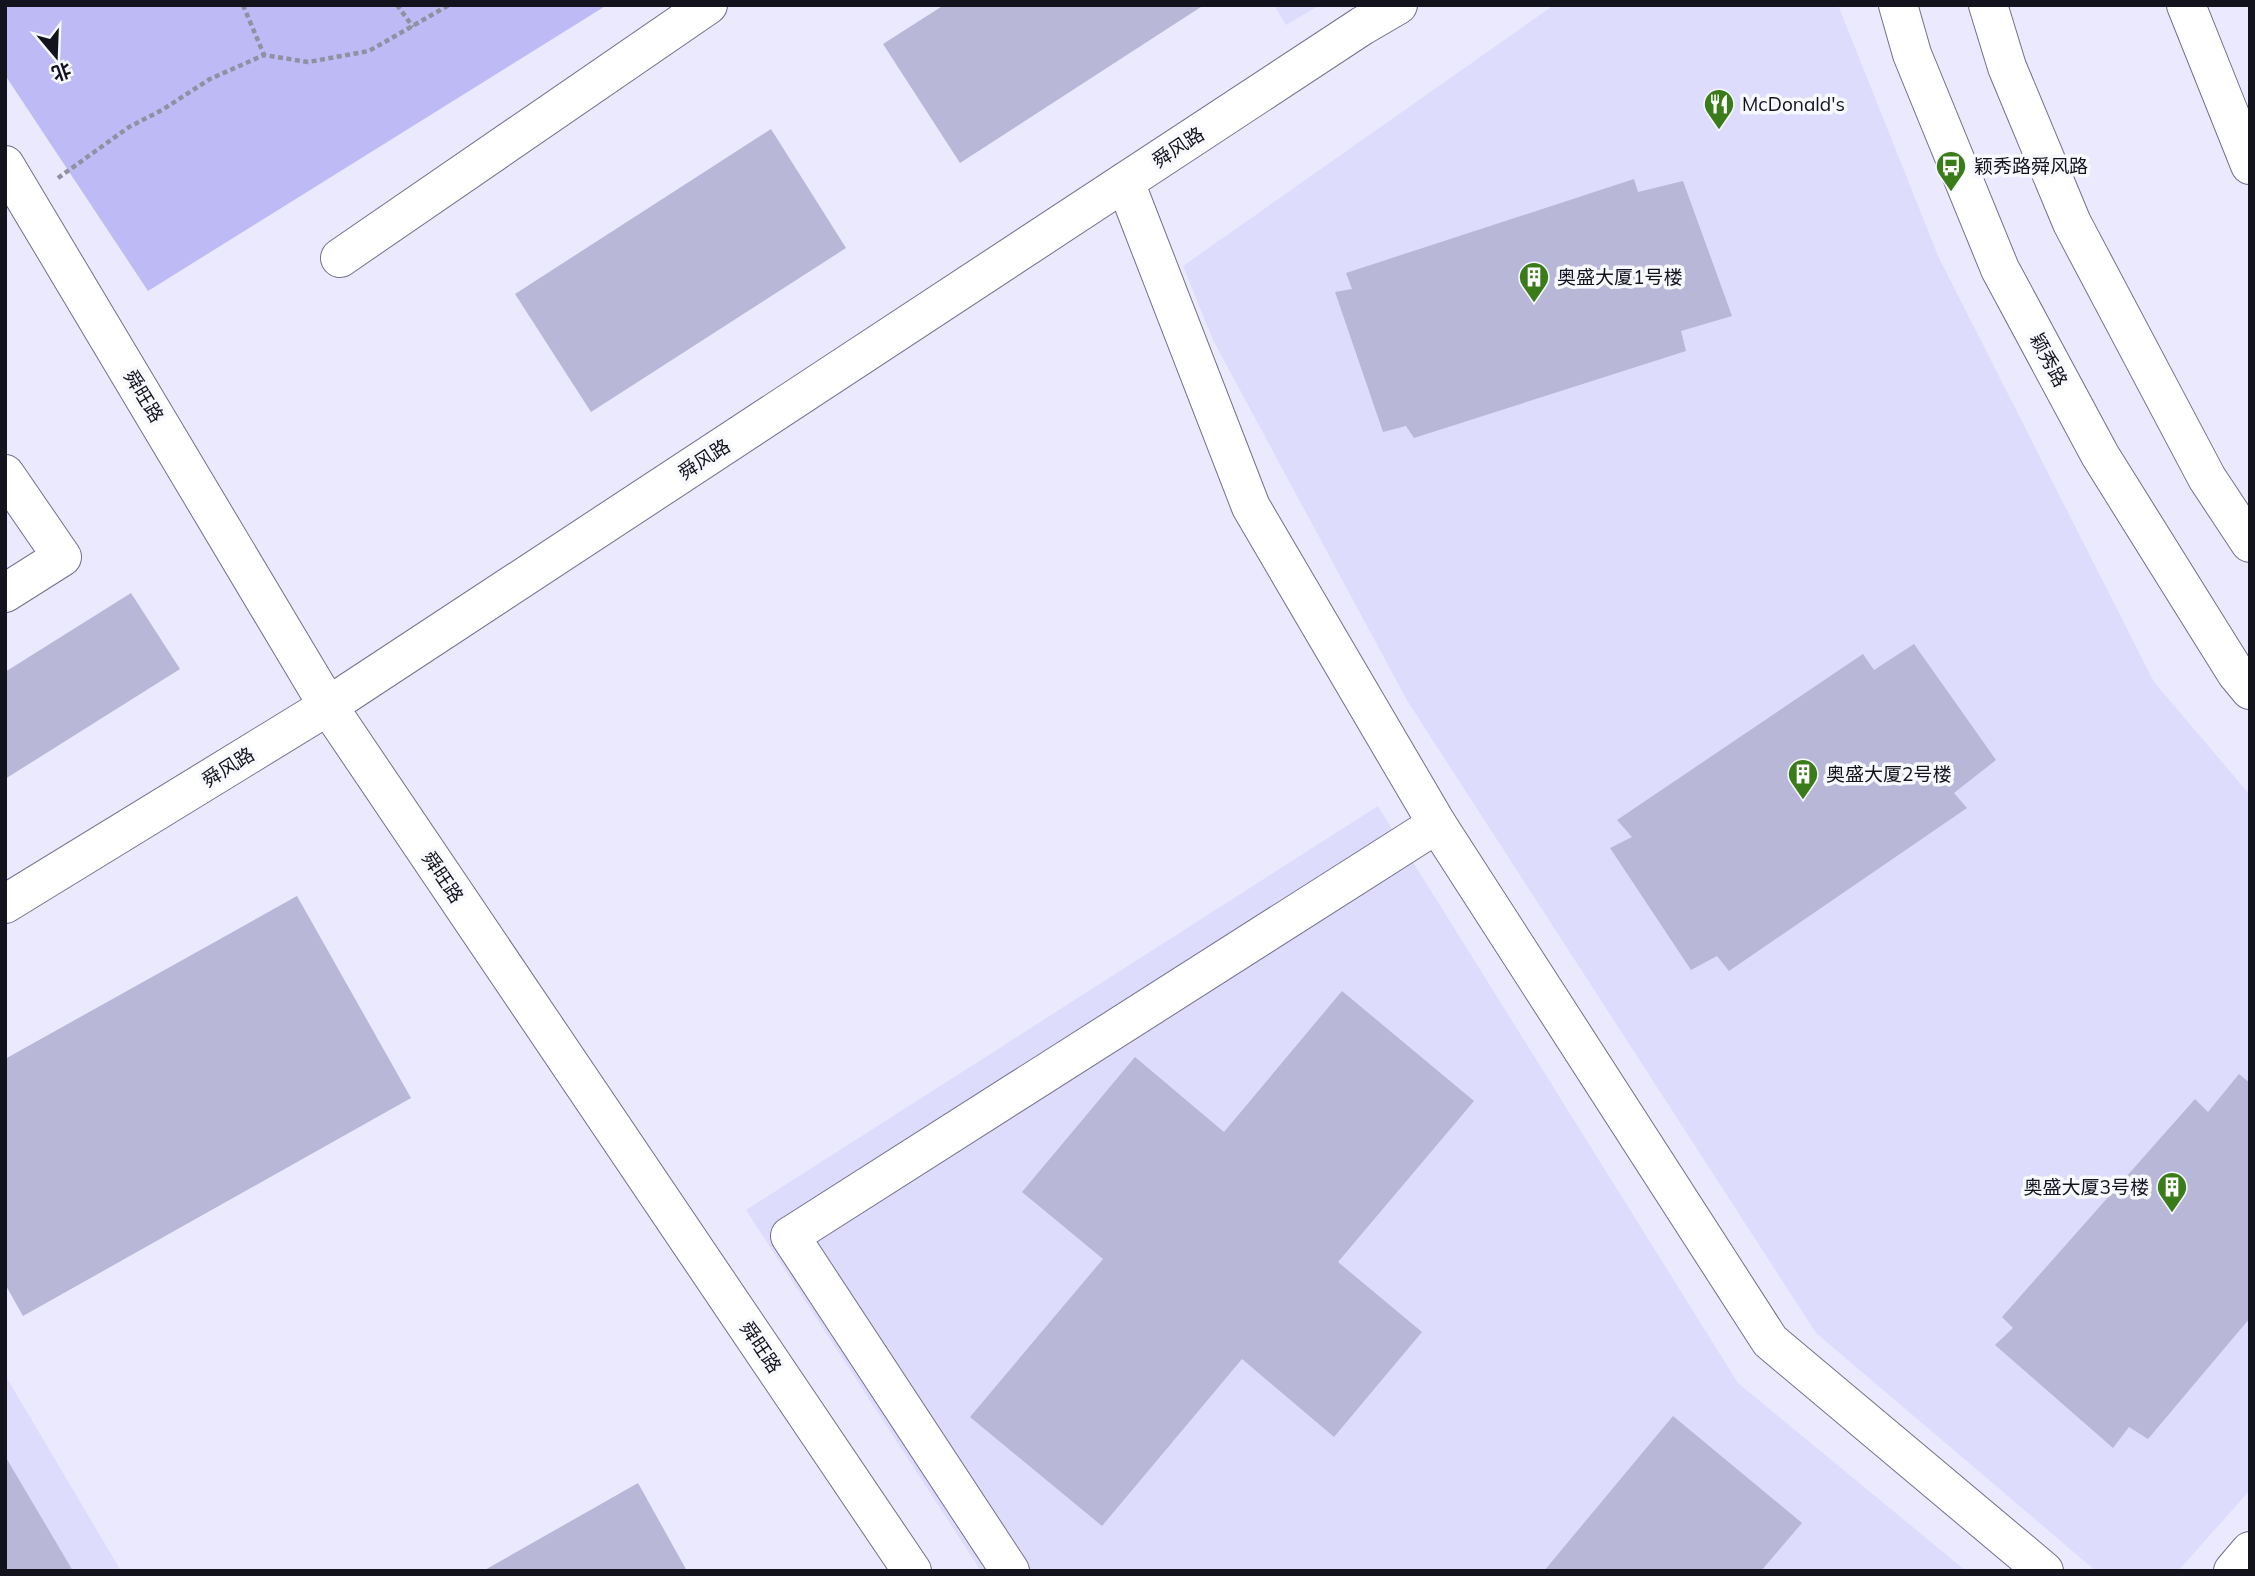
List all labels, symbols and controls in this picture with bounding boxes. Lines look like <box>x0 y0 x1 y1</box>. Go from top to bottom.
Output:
north arrow <box>21 21 91 91</box>
text: 北 <box>49 58 74 87</box>
restaurant icon: McDonald's <box>1702 87 1736 131</box>
place label: McDonald's <box>1742 92 1845 116</box>
street label: 舜风路 <box>1148 121 1208 173</box>
bus stop icon: 颖秀路舜风路 <box>1934 149 1968 193</box>
place label: 颖秀路舜风路 <box>1974 154 2088 178</box>
building icon: 奥盛大厦1号楼 <box>1517 260 1551 304</box>
place label: 奥盛大厦1号楼 <box>1557 265 1682 289</box>
street label: 颖秀路 <box>2025 329 2073 391</box>
street label: 舜旺路 <box>119 365 169 427</box>
street label: 舜风路 <box>674 433 734 485</box>
street label: 舜风路 <box>197 742 259 792</box>
building icon: 奥盛大厦2号楼 <box>1786 757 1820 801</box>
place label: 奥盛大厦2号楼 <box>1826 762 1951 786</box>
street label: 舜旺路 <box>417 847 469 907</box>
building icon: 奥盛大厦3号楼 <box>2155 1170 2189 1214</box>
place label: 奥盛大厦3号楼 <box>2024 1175 2149 1199</box>
street label: 舜旺路 <box>735 1317 787 1377</box>

